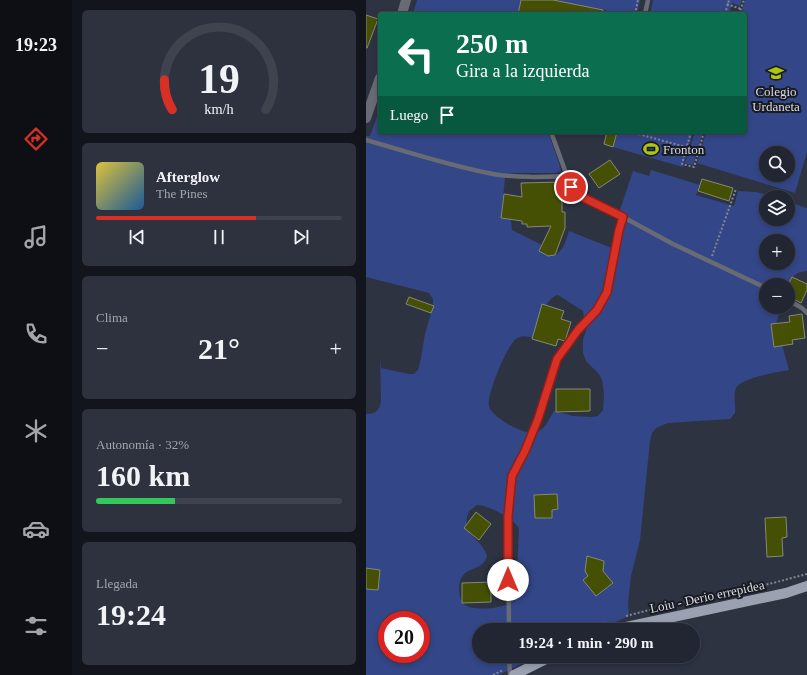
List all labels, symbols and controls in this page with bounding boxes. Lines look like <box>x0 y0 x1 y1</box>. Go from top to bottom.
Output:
icon: left <box>390 28 442 80</box>
text: 250 m <box>456 28 528 59</box>
text: 19:23 <box>15 35 57 55</box>
text: 19 <box>198 55 240 101</box>
text: Gira a la izquierda <box>456 61 589 81</box>
school or university icon: Colegio Urdaneta <box>767 64 785 82</box>
place label: Colegio Urdaneta <box>752 84 800 114</box>
text: km/h <box>204 100 234 116</box>
icon: arrive <box>436 104 458 126</box>
text: Luego <box>390 107 428 123</box>
icon: directions <box>22 125 50 153</box>
sports icon: Fronton <box>642 140 660 158</box>
place label: Fronton <box>663 142 705 157</box>
map controls <box>759 146 795 314</box>
button: search <box>759 146 795 182</box>
text: Afterglow <box>156 169 220 185</box>
pin <box>554 170 588 204</box>
icon: arrive <box>560 176 582 198</box>
text: The Pines <box>156 186 208 201</box>
button: layers <box>759 190 795 226</box>
icon: music <box>22 223 50 251</box>
icon: previous <box>126 226 148 248</box>
icon: pause <box>208 226 230 248</box>
icon: next <box>290 226 312 248</box>
button: + <box>759 234 795 270</box>
button: − <box>759 278 795 314</box>
text: Clima <box>96 310 128 325</box>
icon: phone <box>22 320 50 348</box>
text: 21° <box>198 332 240 365</box>
text: − <box>96 336 108 361</box>
text: + <box>330 336 342 361</box>
icon: climate <box>22 417 50 445</box>
text: Autonomía · 32% <box>96 437 189 452</box>
text: 160 km <box>96 459 190 492</box>
icon: car <box>22 515 50 543</box>
position arrow <box>487 559 529 601</box>
text: Llegada <box>96 576 138 591</box>
street label: Loiu - Derio errepidea <box>649 577 766 616</box>
text: 19:24 <box>96 598 166 631</box>
speed limit sign: 20 <box>378 611 430 663</box>
icon: filters <box>22 612 50 640</box>
text: 19:24 · 1 min · 290 m <box>519 635 654 651</box>

